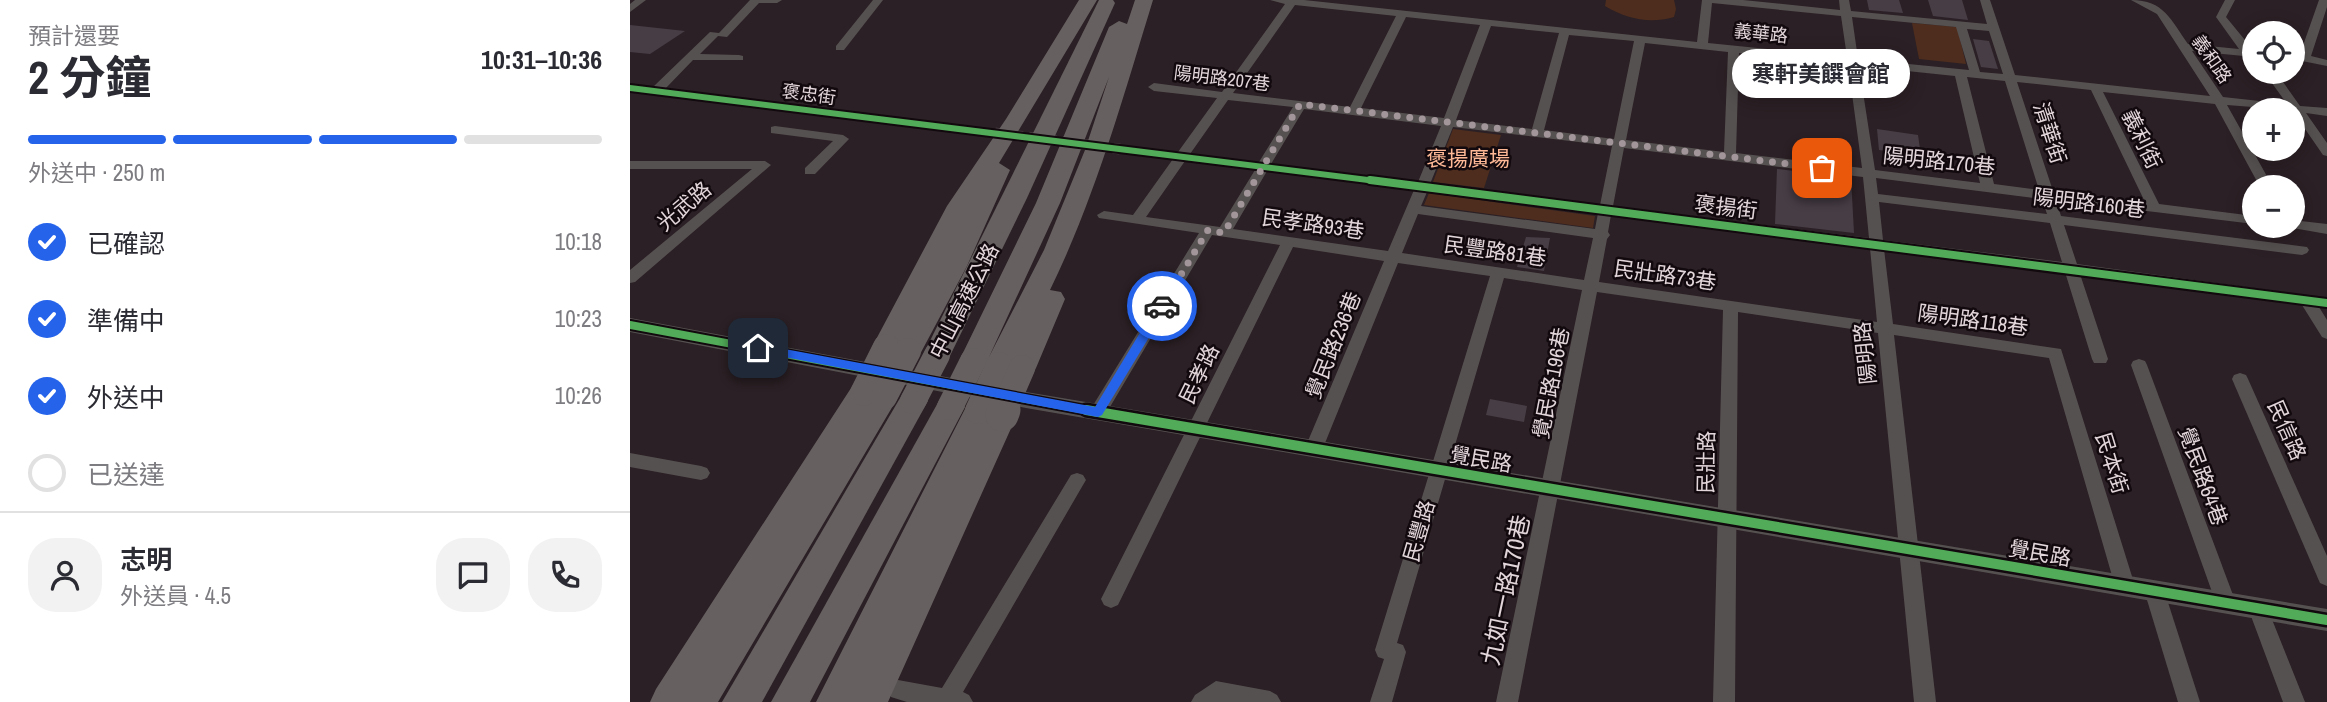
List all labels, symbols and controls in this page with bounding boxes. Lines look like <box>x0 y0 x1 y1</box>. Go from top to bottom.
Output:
street label: 義華路 <box>1733 18 1789 48</box>
text: 預計還要 <box>28 20 120 51</box>
map controls <box>2242 21 2305 238</box>
button: locate <box>2242 21 2305 84</box>
street label: 義和路 <box>2186 30 2238 88</box>
text: 10:31–10:36 <box>481 42 602 77</box>
text: 2 分鐘 <box>28 46 151 108</box>
callout: 寒軒美饌會館 <box>1733 49 1911 98</box>
text: 寒軒美饌會館 <box>1752 58 1890 89</box>
street label: 陽明路207巷 <box>1173 60 1271 96</box>
street label: 褒忠街 <box>781 78 837 110</box>
button: + <box>2242 98 2305 161</box>
street label: 清華街 <box>2026 99 2074 167</box>
street label: 義利街 <box>2115 104 2169 174</box>
pin <box>1792 138 1852 198</box>
street label: 陽明路170巷 <box>1881 141 1997 181</box>
park label: 褒揚廣場 <box>1426 144 1510 173</box>
icon: bag <box>1803 149 1841 187</box>
text: 外送中 · 250 m <box>28 157 165 188</box>
street label: 光武路 <box>651 175 717 237</box>
button: − <box>2242 175 2305 238</box>
street label: 陽明路160巷 <box>2031 182 2147 224</box>
street label: 褒揚街 <box>1693 189 1759 225</box>
street label: 民孝路93巷 <box>1260 202 1366 246</box>
icon: check <box>28 223 66 261</box>
text: 已確認 <box>87 226 165 261</box>
text: 10:18 <box>555 226 602 257</box>
street label: 民豐路81巷 <box>1442 229 1548 273</box>
street label: 中山高速公路 <box>922 238 1006 364</box>
street label: 民壯路73巷 <box>1612 253 1718 297</box>
courier <box>1127 271 1197 341</box>
icon: car <box>1143 287 1181 325</box>
street label: 覺民路236巷 <box>1298 287 1368 403</box>
street label: 陽明路118巷 <box>1916 298 2030 342</box>
icon: check <box>28 300 66 338</box>
text: 準備中 <box>87 303 165 338</box>
text: 10:23 <box>555 303 602 334</box>
pin <box>728 318 788 378</box>
street label: 陽明路 <box>1847 320 1883 386</box>
street label: 覺民路196巷 <box>1526 325 1576 441</box>
icon: home <box>739 329 777 367</box>
street label: 民孝路 <box>1172 339 1226 409</box>
icon: check <box>28 377 66 415</box>
text: 外送中 <box>87 380 165 415</box>
text: 10:26 <box>555 380 602 411</box>
street label: 民信路 <box>2261 395 2313 465</box>
street label: 覺民路64巷 <box>2172 423 2234 529</box>
street label: 民本街 <box>2089 429 2135 497</box>
street label: 民壯路 <box>1691 430 1721 494</box>
street label: 覺民路 <box>1447 439 1515 479</box>
text: 已送達 <box>87 457 165 492</box>
street label: 民豐路 <box>1396 497 1442 565</box>
street label: 九如一路170巷 <box>1473 512 1537 668</box>
street label: 覺民路 <box>2006 533 2074 573</box>
button: person <box>28 538 102 612</box>
button: chat <box>436 538 510 612</box>
button: phone <box>528 538 602 612</box>
text: 志明 <box>120 542 172 577</box>
text: 外送員 · 4.5 <box>120 580 231 611</box>

